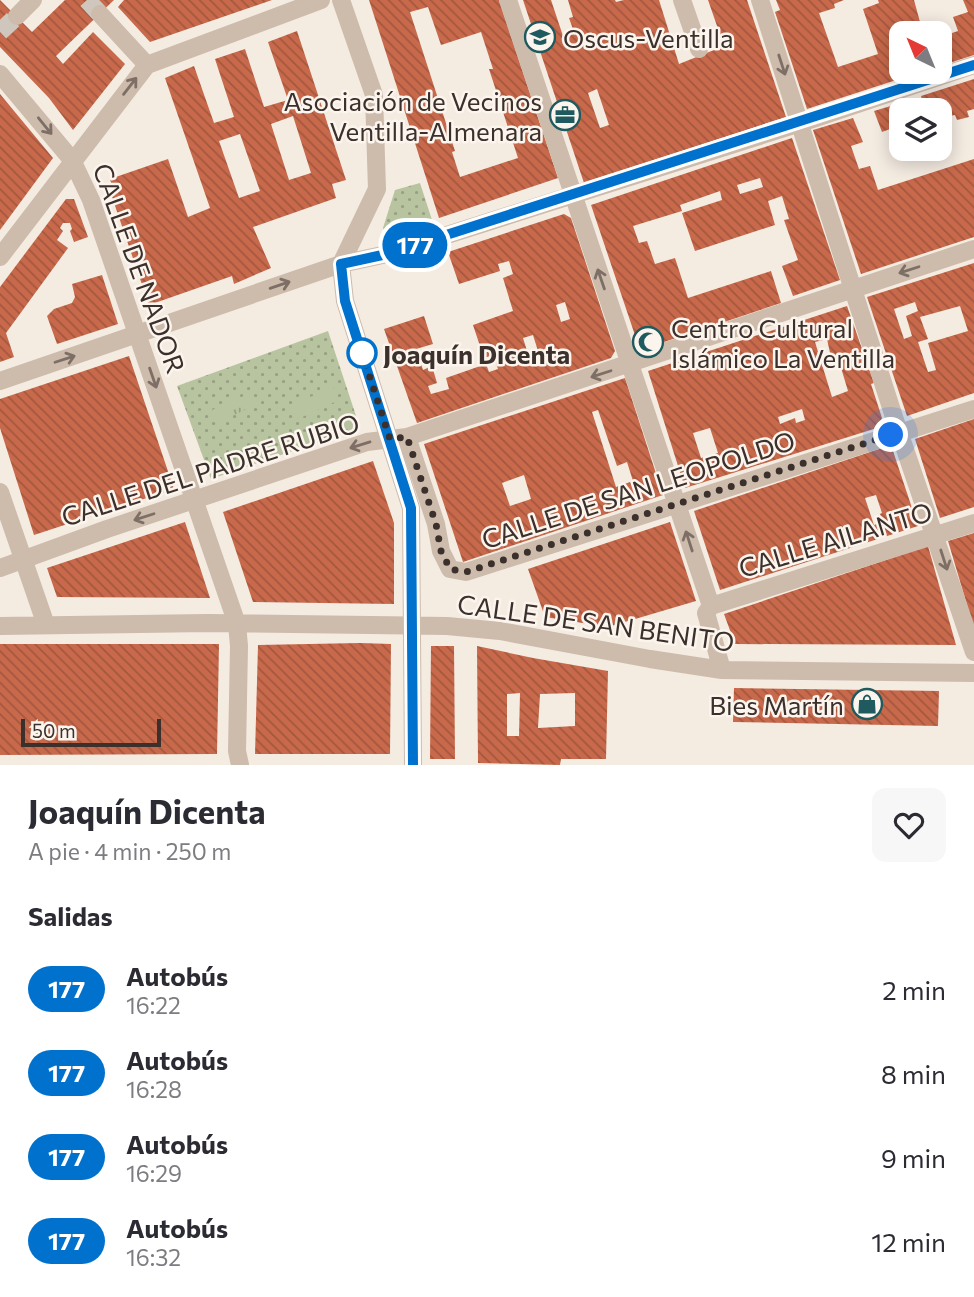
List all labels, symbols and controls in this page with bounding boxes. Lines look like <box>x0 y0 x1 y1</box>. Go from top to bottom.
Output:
school or university icon: Oscus-Ventilla <box>523 20 557 54</box>
north arrow <box>889 21 952 84</box>
map controls <box>889 21 952 161</box>
place label: Oscus-Ventilla <box>563 22 734 53</box>
one-way arrow <box>777 53 789 75</box>
one-way arrow <box>123 77 138 96</box>
place label: Asociación de Vecinos Ventilla-Almenara <box>284 85 542 146</box>
office icon: Asociación de Vecinos Ventilla-Almenara <box>548 98 582 132</box>
button: layers <box>889 98 952 161</box>
one-way arrow <box>37 116 53 134</box>
street label: CALLE DE NADOR <box>88 159 192 377</box>
line badge: 177 <box>375 222 455 268</box>
text: 177 <box>396 230 434 259</box>
one-way arrow <box>898 264 920 277</box>
one-way arrow <box>594 268 607 290</box>
one-way arrow <box>269 278 291 291</box>
place label: Centro Cultural Islámico La Ventilla <box>671 312 895 373</box>
mosque icon: Centro Cultural Islámico La Ventilla <box>631 325 665 359</box>
marker: Joaquín Dicenta <box>347 338 377 368</box>
place label: Joaquín Dicenta <box>383 338 570 369</box>
one-way arrow <box>53 352 75 364</box>
one-way arrow <box>147 367 160 389</box>
one-way arrow <box>590 368 612 381</box>
street label: CALLE DEL PADRE RUBIO <box>57 406 363 532</box>
your location <box>873 417 908 452</box>
street label: CALLE DE SAN LEOPOLDO <box>477 424 799 554</box>
one-way arrow <box>349 440 371 453</box>
street label: CALLE AILANTO <box>735 495 935 583</box>
one-way arrow <box>133 512 155 524</box>
one-way arrow <box>682 530 695 552</box>
one-way arrow <box>939 549 951 571</box>
street label: CALLE DE SAN BENITO <box>455 587 737 657</box>
shop icon: Bies Martín <box>850 687 884 721</box>
place label: Bies Martín <box>709 689 844 720</box>
scale bar <box>21 716 161 748</box>
text: 50 m <box>32 719 76 742</box>
button: heart <box>872 788 946 862</box>
text: Joaquín Dicenta <box>28 790 266 831</box>
text: A pie · 4 min · 250 m <box>28 837 231 865</box>
text: Salidas <box>28 900 113 931</box>
text: Autobús <box>126 960 228 991</box>
text: 177 <box>48 974 85 1003</box>
text: 2 min <box>882 974 946 1005</box>
text: 16:22 <box>126 991 181 1019</box>
text: Autobús <box>126 1044 228 1075</box>
text: 177 <box>48 1058 85 1087</box>
text: 8 min <box>881 1058 946 1089</box>
text: 16:28 <box>126 1075 182 1103</box>
text: Autobús <box>126 1128 228 1159</box>
text: 177 <box>48 1142 85 1171</box>
text: 9 min <box>881 1142 946 1173</box>
text: 16:29 <box>126 1159 182 1187</box>
text: Autobús <box>126 1212 228 1243</box>
text: 177 <box>48 1226 85 1255</box>
text: 12 min <box>871 1226 946 1257</box>
text: 16:32 <box>126 1243 181 1271</box>

